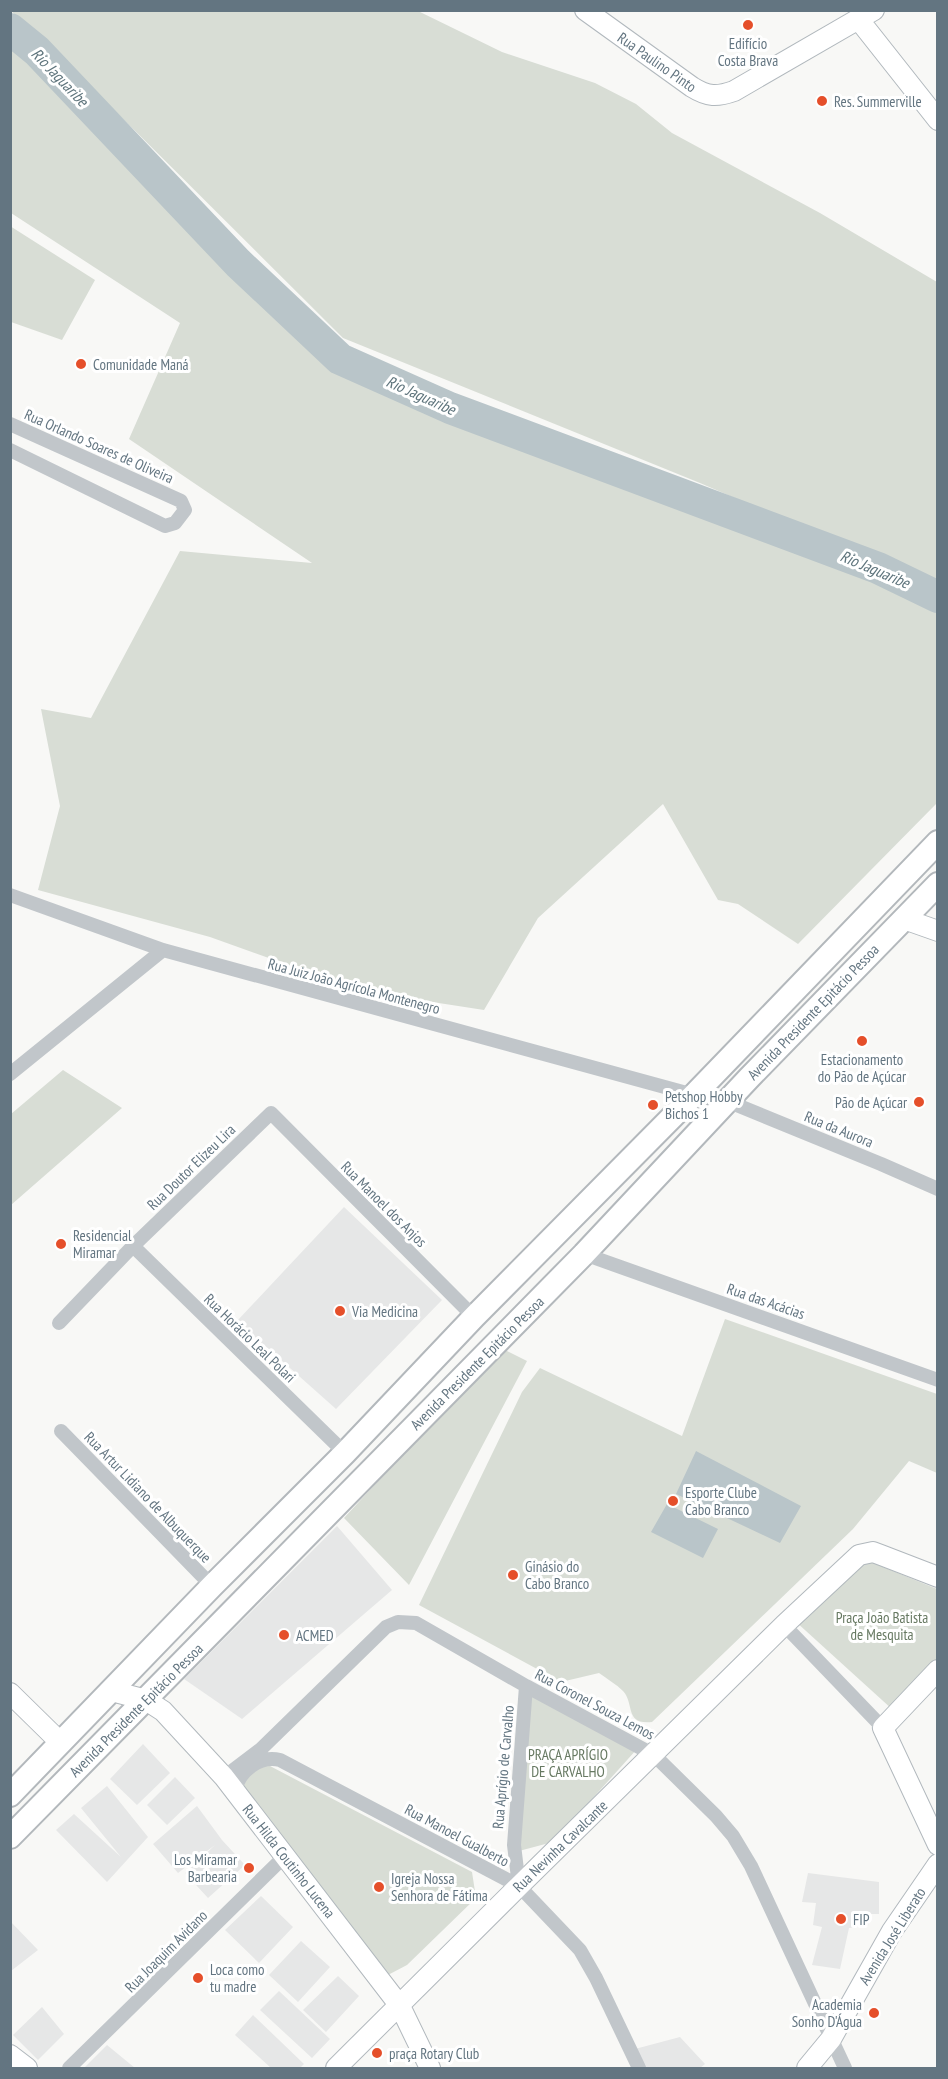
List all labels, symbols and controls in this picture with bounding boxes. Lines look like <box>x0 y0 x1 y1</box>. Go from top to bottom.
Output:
marker: Edifício Costa Brava <box>741 18 755 32</box>
street label: Rua Paulino Pinto <box>614 28 700 96</box>
place label: Edifício Costa Brava <box>718 34 778 70</box>
water label: Rio Jaguaribe <box>27 44 94 111</box>
place label: Res. Summerville <box>834 92 922 111</box>
marker: Res. Summerville <box>815 94 829 108</box>
place label: Comunidade Maná <box>93 355 189 374</box>
marker: Comunidade Maná <box>74 357 88 371</box>
water label: Rio Jaguaribe <box>383 371 460 420</box>
street label: Rua Orlando Soares de Oliveira <box>22 405 176 487</box>
water label: Rio Jaguaribe <box>837 545 914 593</box>
street label: Avenida Presidente Epitácio Pessoa <box>743 940 883 1084</box>
street label: Rua Juiz João Agrícola Montenegro <box>266 954 442 1018</box>
marker: Estacionamento do Pão de Açúcar <box>855 1034 869 1048</box>
place label: Estacionamento do Pão de Açúcar <box>818 1050 907 1086</box>
place label: Petshop Hobby Bichos 1 <box>665 1087 743 1123</box>
place label: Pão de Açúcar <box>835 1093 908 1112</box>
marker: Pão de Açúcar <box>912 1095 926 1109</box>
marker: Petshop Hobby Bichos 1 <box>646 1098 660 1112</box>
street label: Rua da Aurora <box>802 1107 876 1151</box>
street label: Rua Doutor Elizeu Lira <box>143 1120 239 1214</box>
street label: Rua Manoel dos Anjos <box>337 1157 431 1251</box>
place label: Residencial Miramar <box>73 1226 132 1262</box>
marker: Residencial Miramar <box>54 1237 68 1251</box>
street label: Rua das Acácias <box>725 1279 807 1323</box>
street label: Rua Horácio Leal Polari <box>200 1290 300 1386</box>
street label: Avenida Presidente Epitácio Pessoa <box>406 1292 548 1434</box>
place label: Via Medicina <box>351 1302 418 1321</box>
marker: Via Medicina <box>333 1304 347 1318</box>
street label: Rua Artur Lidiano de Albuquerque <box>80 1427 216 1567</box>
place label: Esporte Clube Cabo Branco <box>685 1483 757 1519</box>
marker: Esporte Clube Cabo Branco <box>666 1494 680 1508</box>
place label: Ginásio do Cabo Branco <box>525 1557 589 1593</box>
marker: Ginásio do Cabo Branco <box>506 1568 520 1582</box>
park label: Praça João Batista de Mesquita <box>836 1608 928 1644</box>
place label: ACMED <box>296 1626 334 1645</box>
marker: ACMED <box>277 1628 291 1642</box>
street label: Avenida Presidente Epitácio Pessoa <box>65 1639 207 1781</box>
street label: Rua Coronel Souza Lemos <box>532 1664 658 1744</box>
street label: Rua Aprígio de Carvalho <box>488 1704 518 1830</box>
park label: PRAÇA APRÍGIO DE CARVALHO <box>528 1745 608 1781</box>
street label: Rua Nevinha Cavalcante <box>509 1796 611 1896</box>
street label: Rua Hilda Coutinho Lucena <box>239 1800 339 1922</box>
street label: Rua Manoel Gualberto <box>402 1800 512 1870</box>
place label: Los Miramar Barbearia <box>174 1850 238 1886</box>
marker: Los Miramar Barbearia <box>242 1861 256 1875</box>
place label: Igreja Nossa Senhora de Fátima <box>391 1869 488 1905</box>
marker: Igreja Nossa Senhora de Fátima <box>372 1880 386 1894</box>
street label: Avenida José Liberato <box>854 1884 930 1988</box>
street label: Rua Joaquim Avidano <box>121 1906 211 1996</box>
place label: FIP <box>853 1910 870 1929</box>
marker: FIP <box>834 1912 848 1926</box>
place label: Loca como tu madre <box>210 1960 264 1996</box>
marker: Loca como tu madre <box>191 1971 205 1985</box>
place label: Academia Sonho D'Água <box>792 1995 862 2031</box>
marker: Academia Sonho D'Água <box>867 2006 881 2020</box>
place label: praça Rotary Club <box>389 2044 479 2063</box>
marker: praça Rotary Club <box>370 2046 384 2060</box>

